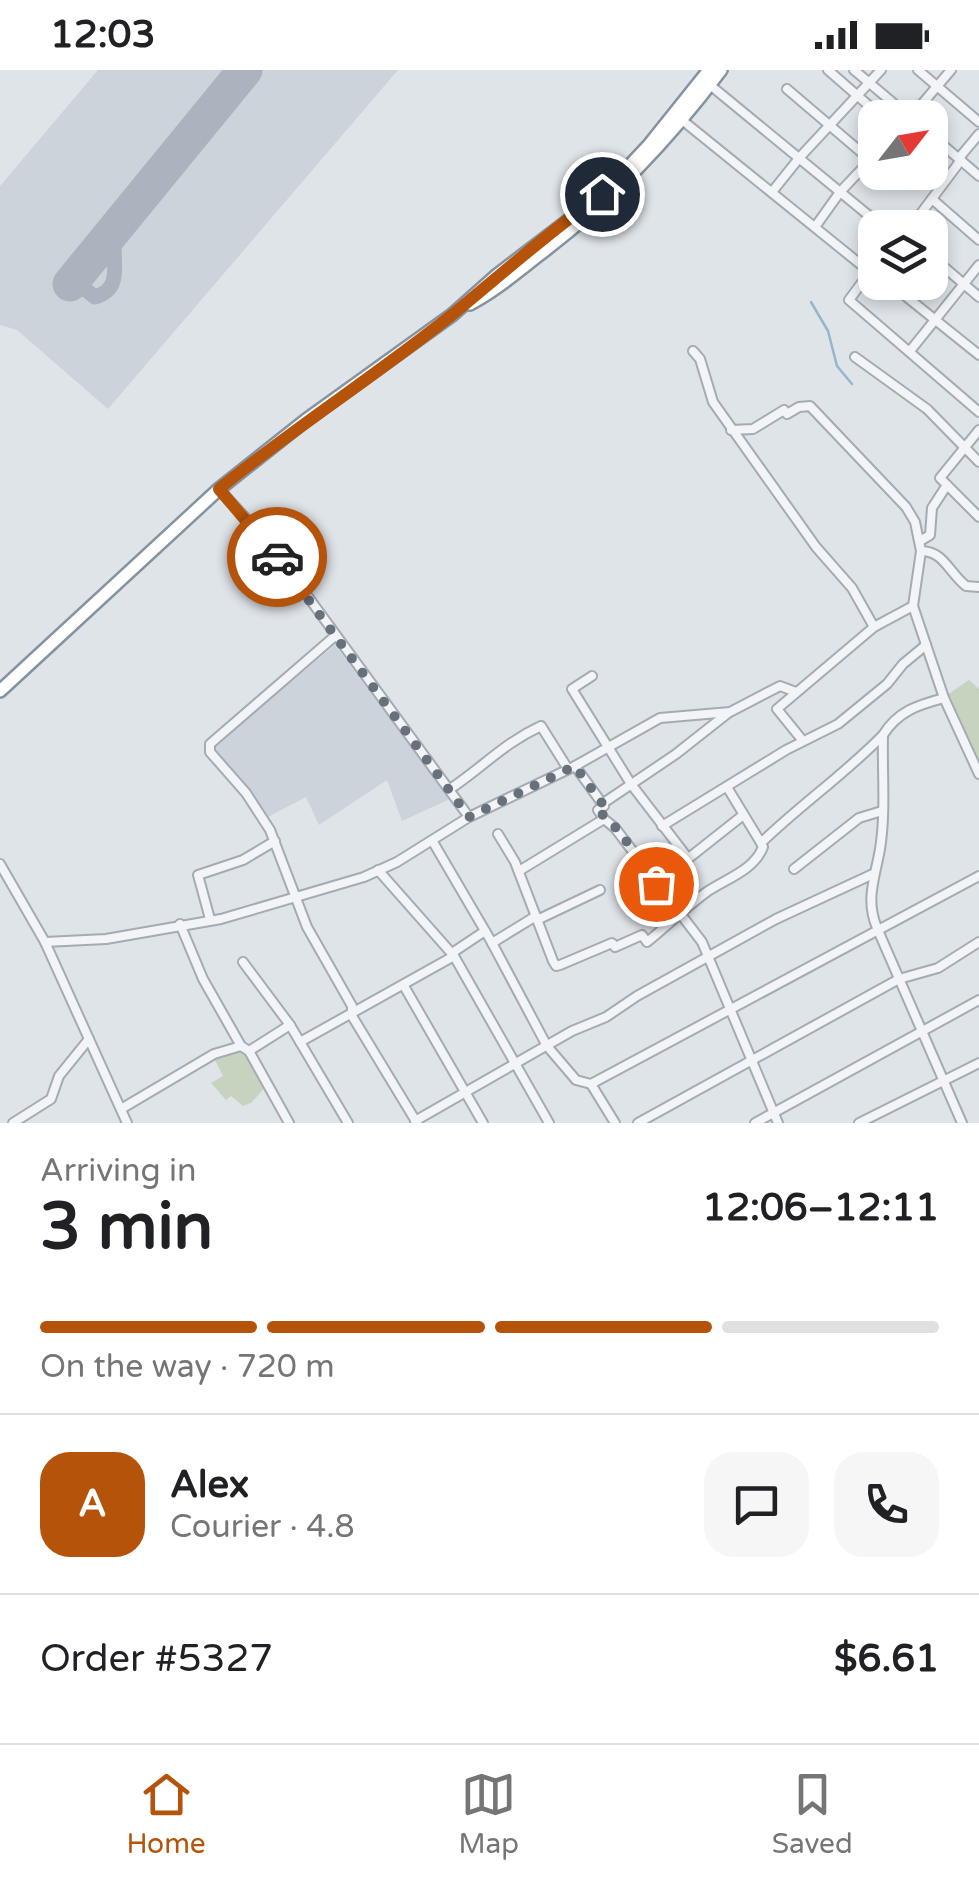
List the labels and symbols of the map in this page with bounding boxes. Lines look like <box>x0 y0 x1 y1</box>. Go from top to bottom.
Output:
north arrow <box>858 100 948 190</box>
pin <box>560 152 645 237</box>
courier <box>227 507 327 607</box>
pin <box>614 842 699 927</box>

